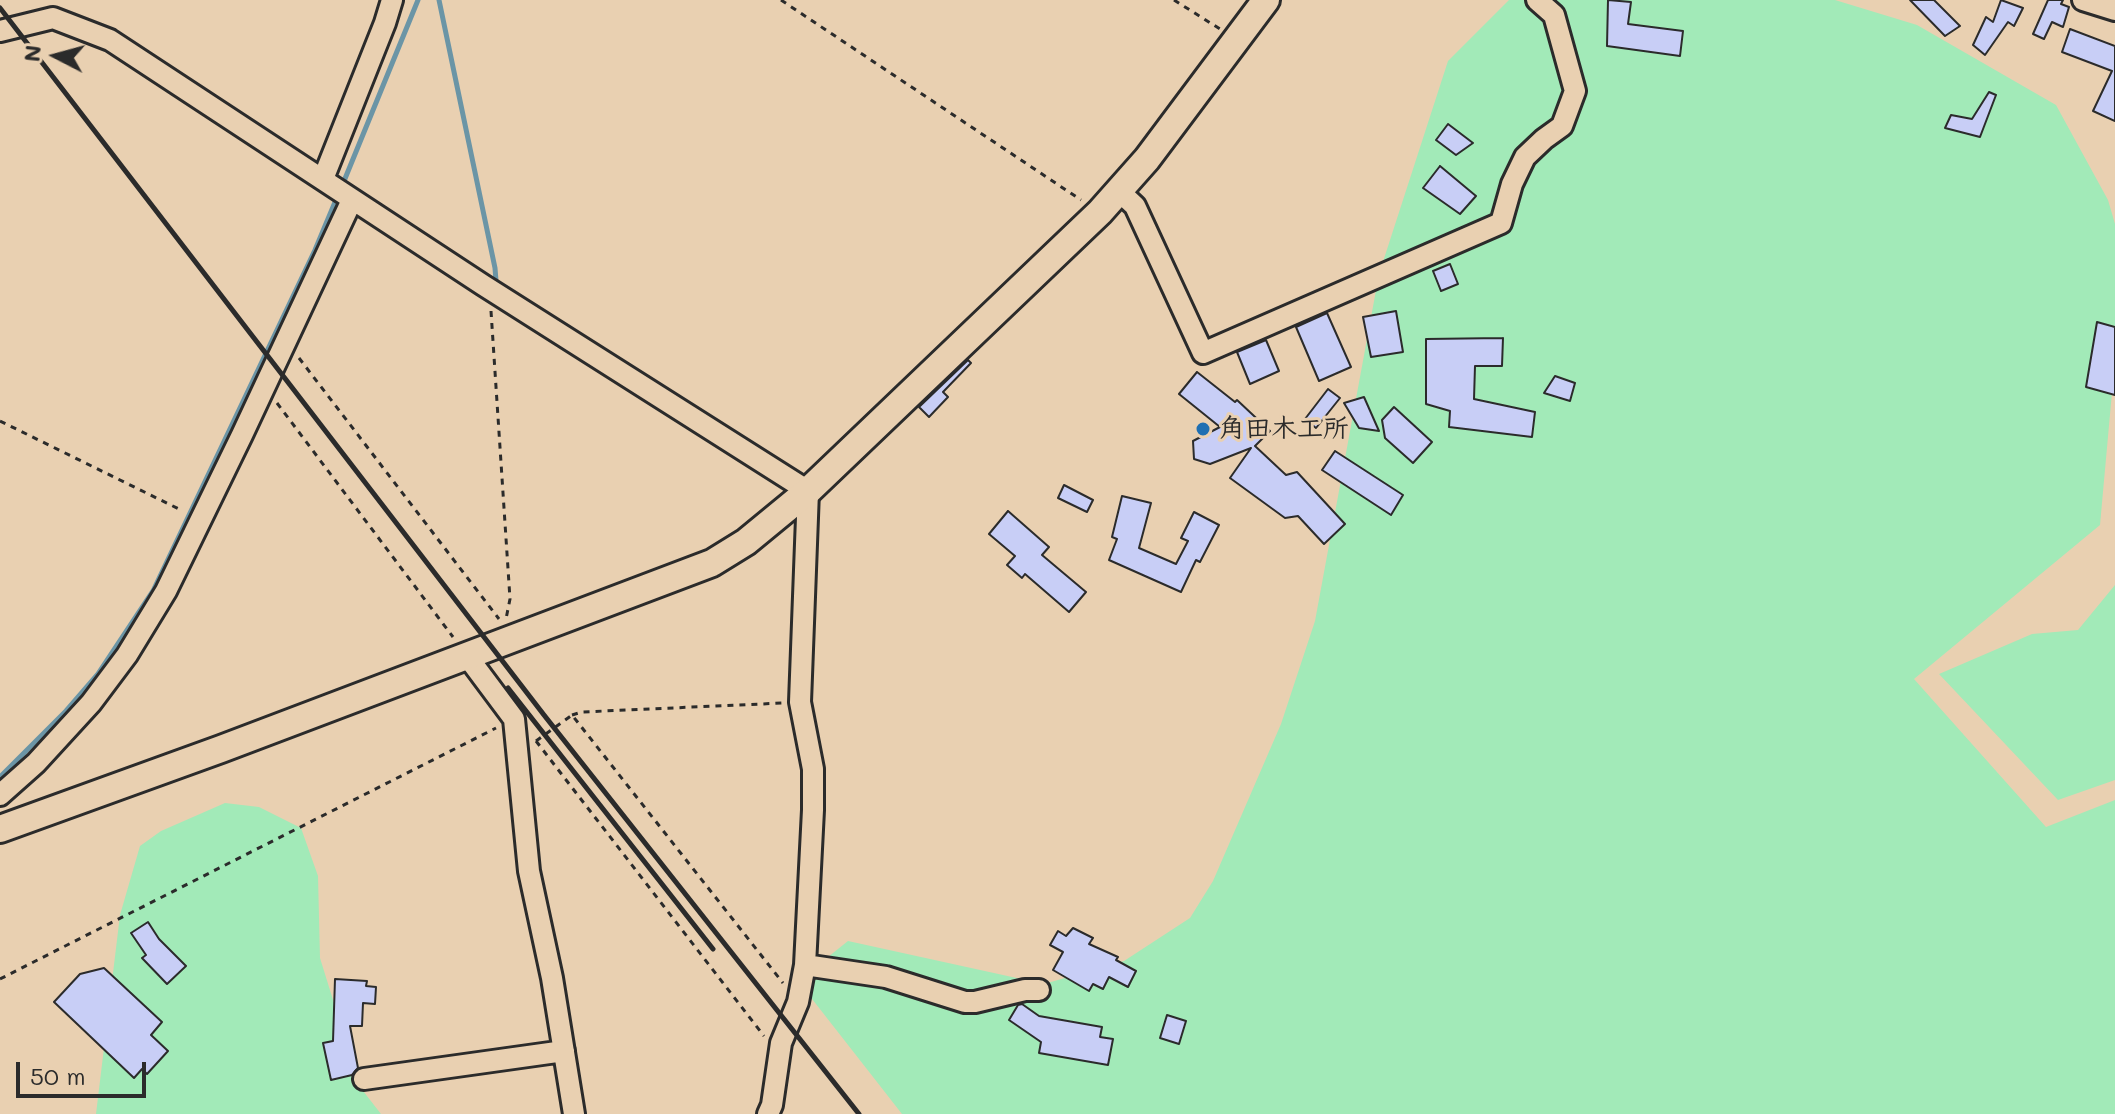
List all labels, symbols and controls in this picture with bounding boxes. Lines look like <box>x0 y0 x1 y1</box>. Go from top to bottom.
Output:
north arrow <box>16 16 96 96</box>
text: N <box>16 44 47 63</box>
place label: 角田木工所 <box>1219 413 1349 445</box>
marker: 角田木工所 <box>1194 420 1212 438</box>
scale bar <box>20 1046 150 1096</box>
text: 50 m <box>30 1060 86 1091</box>

